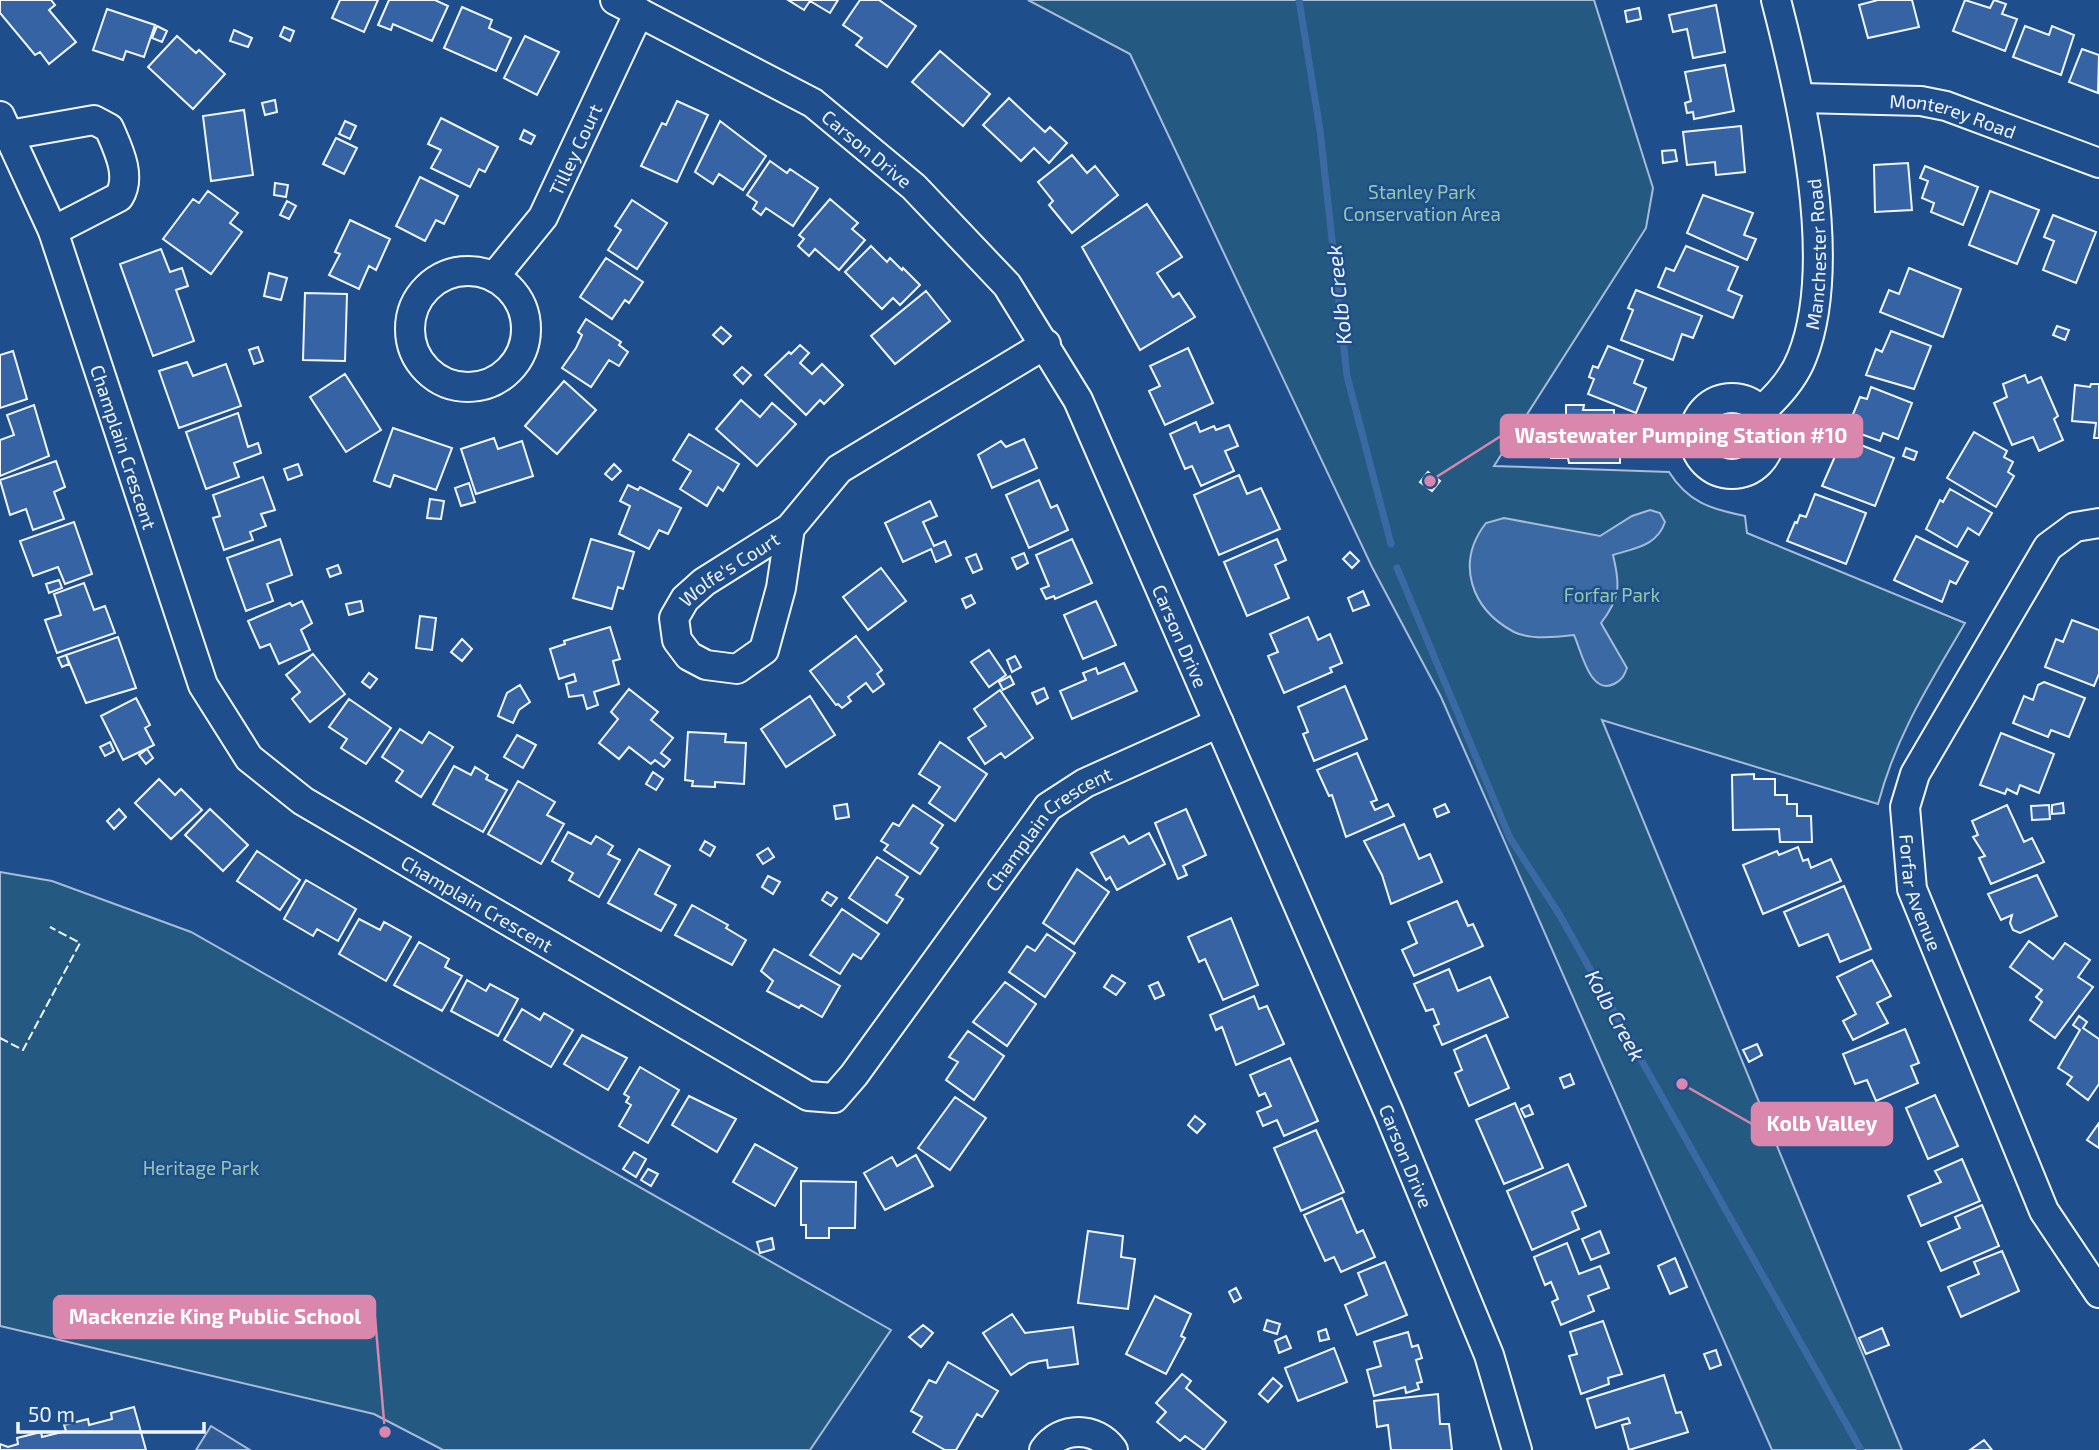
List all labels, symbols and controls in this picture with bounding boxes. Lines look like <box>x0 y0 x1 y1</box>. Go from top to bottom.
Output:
street label: Monterey Road <box>1889 89 2019 143</box>
street label: Tilley Court <box>543 100 606 199</box>
street label: Carson Drive <box>818 104 917 192</box>
street label: Manchester Road <box>1799 178 1829 332</box>
park label: Stanley Park Conservation Area <box>1343 180 1501 225</box>
water label: Kolb Creek <box>1320 244 1356 346</box>
street label: Champlain Crescent <box>86 362 162 532</box>
callout: Wastewater Pumping Station #10 <box>1501 415 1862 457</box>
text: Wastewater Pumping Station #10 <box>1515 422 1847 447</box>
street label: Wolfe's Court <box>674 526 783 611</box>
street label: Carson Drive <box>1148 581 1213 691</box>
park label: Forfar Park <box>1564 583 1660 606</box>
street label: Champlain Crescent <box>980 761 1115 895</box>
street label: Forfar Avenue <box>1896 833 1948 954</box>
street label: Champlain Crescent <box>397 850 557 956</box>
water label: Kolb Creek <box>1581 965 1651 1065</box>
street label: Carson Drive <box>1375 1101 1438 1211</box>
callout: Kolb Valley <box>1752 1103 1892 1145</box>
text: Kolb Valley <box>1767 1110 1878 1136</box>
park label: Heritage Park <box>143 1156 260 1179</box>
callout: Mackenzie King Public School <box>54 1296 375 1338</box>
text: Mackenzie King Public School <box>69 1303 361 1328</box>
scale bar <box>18 1390 203 1434</box>
text: 50 m <box>28 1401 75 1426</box>

